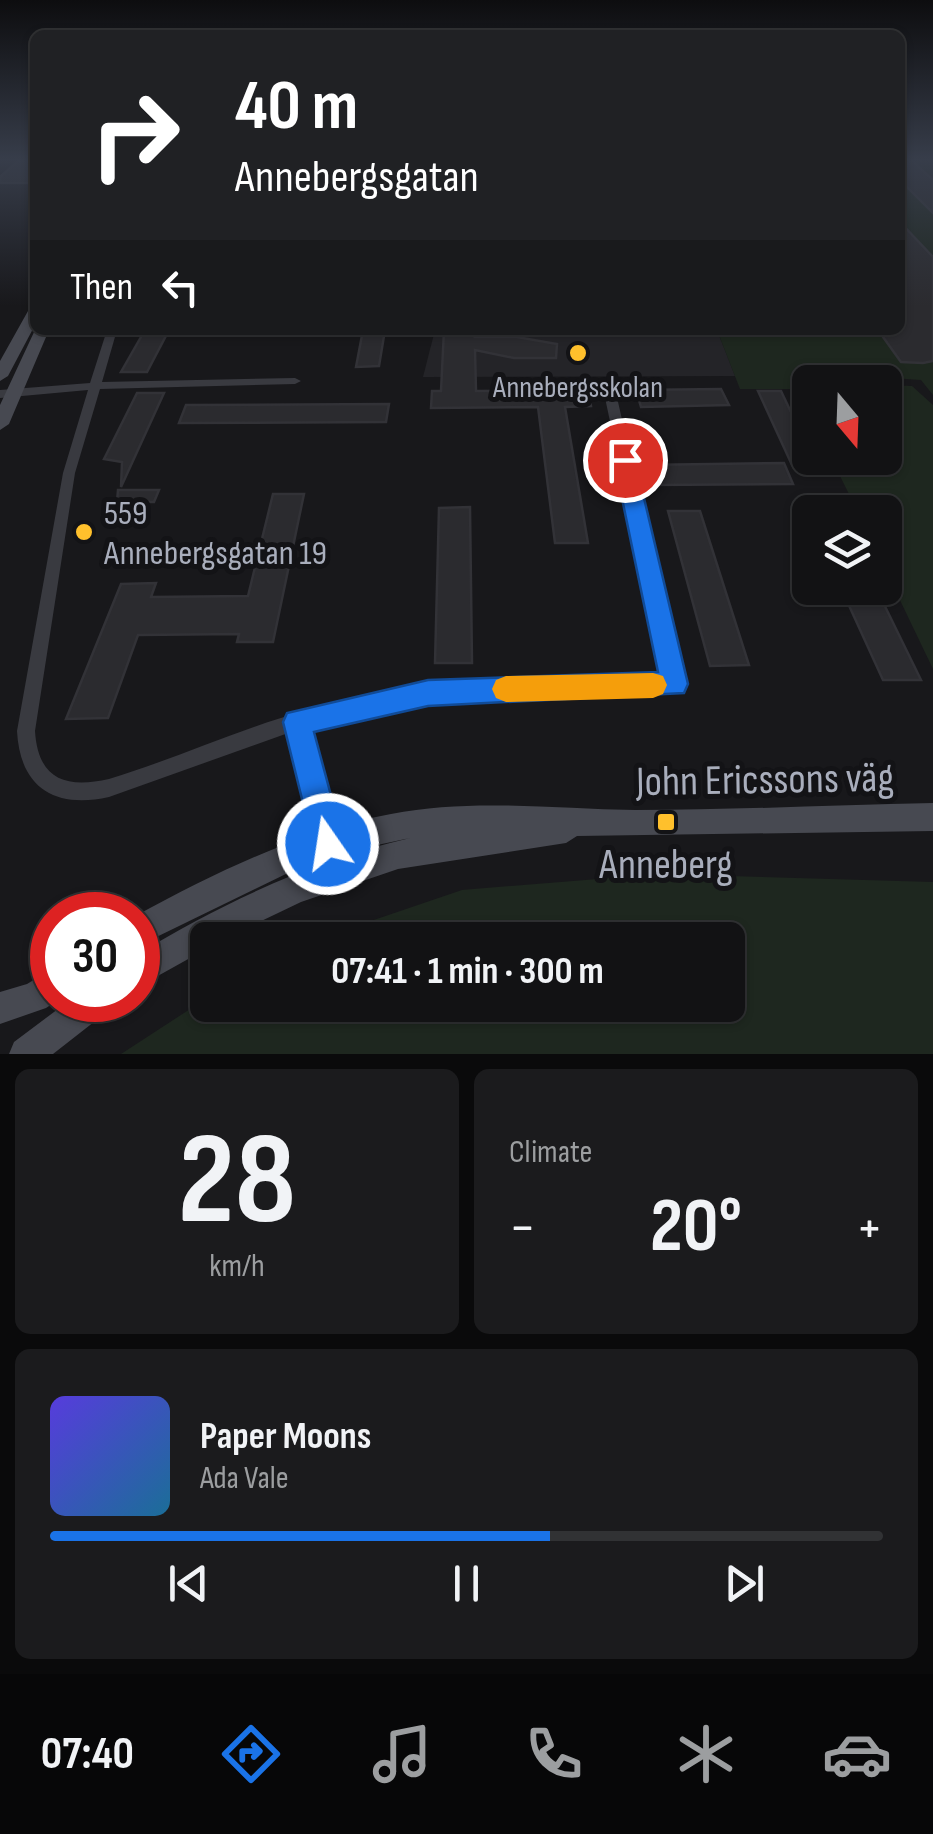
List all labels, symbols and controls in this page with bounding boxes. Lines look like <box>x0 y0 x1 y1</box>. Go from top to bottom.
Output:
text: 40 m <box>235 65 358 149</box>
icon: right <box>70 70 200 200</box>
text: Annebergsgatan <box>235 150 479 205</box>
icon: left <box>153 260 208 315</box>
text: Then <box>70 265 133 310</box>
marker: Annebergsskolan <box>567 342 589 364</box>
north arrow <box>792 365 902 475</box>
map controls <box>792 365 902 605</box>
place label: Annebergsskolan <box>492 370 663 406</box>
pin <box>583 418 668 503</box>
icon: arrive <box>598 433 653 488</box>
place label: 559 Annebergsgatan 19 <box>103 492 327 575</box>
button: layers <box>792 495 902 605</box>
marker: 559 Annebergsgatan 19 <box>73 521 95 543</box>
street label: John Ericssons väg <box>635 753 895 808</box>
position arrow <box>276 792 380 896</box>
marker: Anneberg <box>655 811 677 833</box>
place label: Anneberg <box>598 840 733 891</box>
speed limit sign: 30 <box>30 892 160 1022</box>
text: 07:41 · 1 min · 300 m <box>331 949 604 994</box>
text: 28 <box>178 1104 296 1260</box>
text: Climate <box>509 1133 592 1172</box>
text: 20° <box>650 1182 742 1273</box>
text: − <box>509 1195 536 1262</box>
text: + <box>856 1195 883 1262</box>
text: km/h <box>209 1247 265 1286</box>
text: Paper Moons <box>200 1414 371 1459</box>
text: Ada Vale <box>200 1459 289 1498</box>
icon: previous <box>161 1556 216 1611</box>
icon: pause <box>439 1556 494 1611</box>
icon: next <box>717 1556 772 1611</box>
icon: directions <box>216 1719 286 1789</box>
icon: music <box>367 1719 437 1789</box>
icon: phone <box>519 1719 589 1789</box>
icon: climate <box>671 1719 741 1789</box>
icon: car <box>822 1719 892 1789</box>
text: 07:40 <box>41 1727 134 1782</box>

